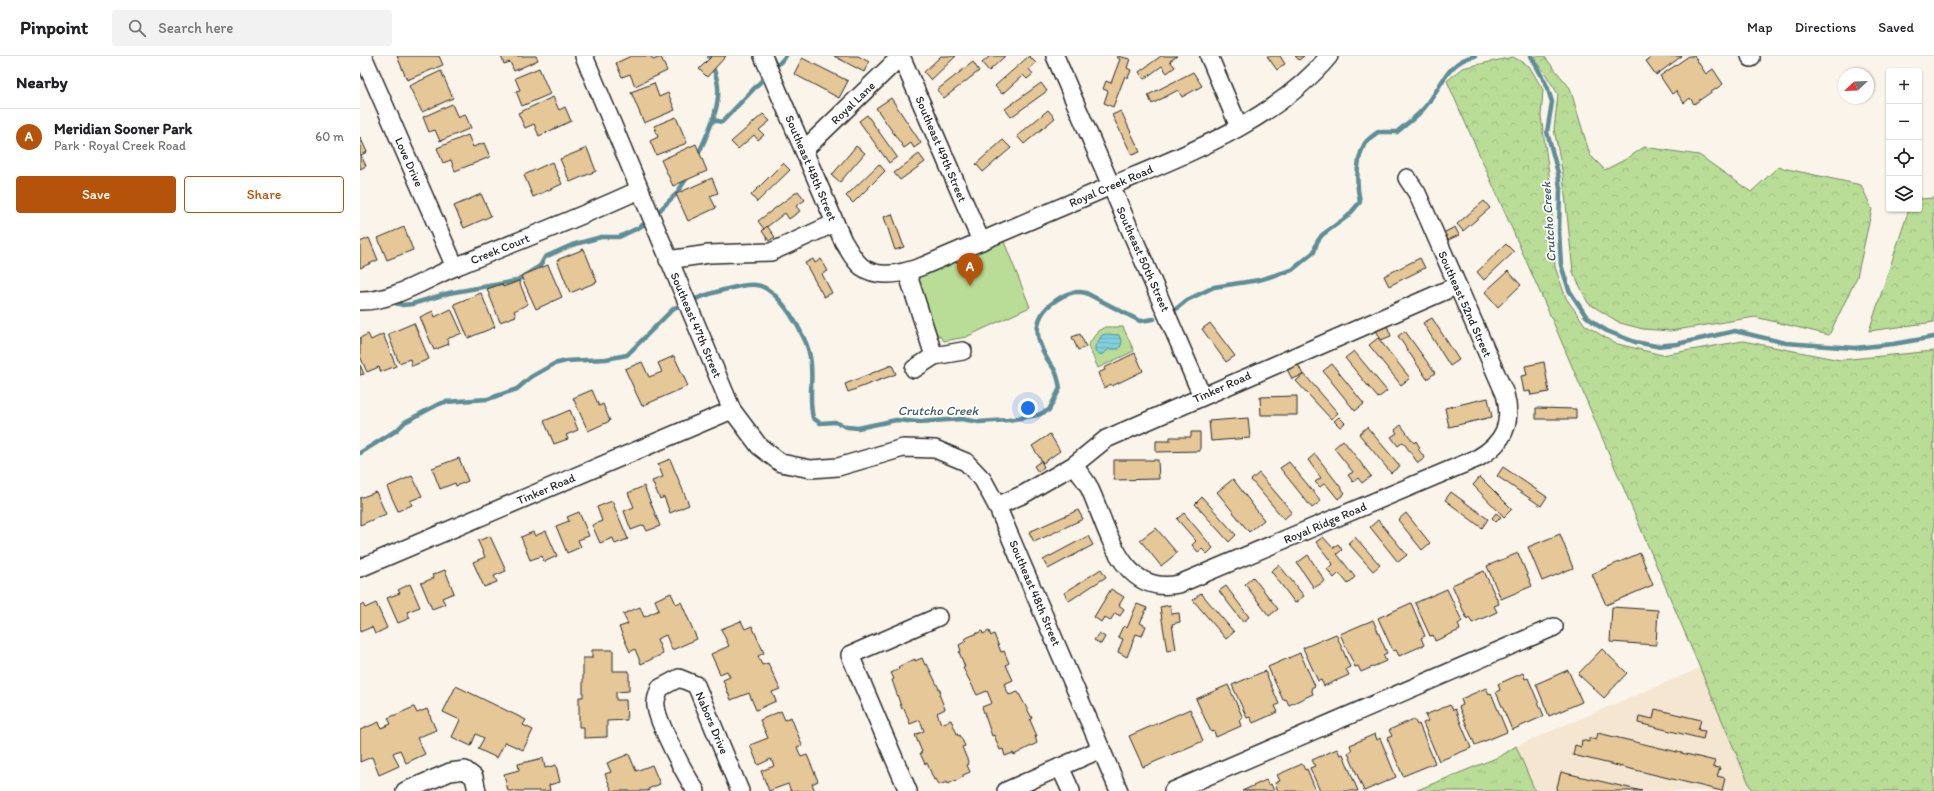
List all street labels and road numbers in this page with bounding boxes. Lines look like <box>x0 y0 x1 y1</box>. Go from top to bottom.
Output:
street label: Royal Lane <box>828 78 878 127</box>
street label: Southeast 49th Street <box>912 94 970 204</box>
street label: Southeast 48th Street <box>782 113 840 224</box>
street label: Love Drive <box>392 135 426 189</box>
street label: Royal Creek Road <box>1067 162 1156 210</box>
street label: Southeast 50th Street <box>1113 204 1173 314</box>
street label: Creek Court <box>468 231 532 267</box>
street label: Southeast 52nd Street <box>1435 249 1495 360</box>
street label: Southeast 47th Street <box>667 270 725 380</box>
street label: Tinker Road <box>1191 368 1254 406</box>
street label: Tinker Road <box>515 470 578 508</box>
street label: Royal Ridge Road <box>1281 499 1369 547</box>
street label: Southeast 48th Street <box>1006 538 1064 649</box>
street label: Nabors Drive <box>693 690 732 757</box>

